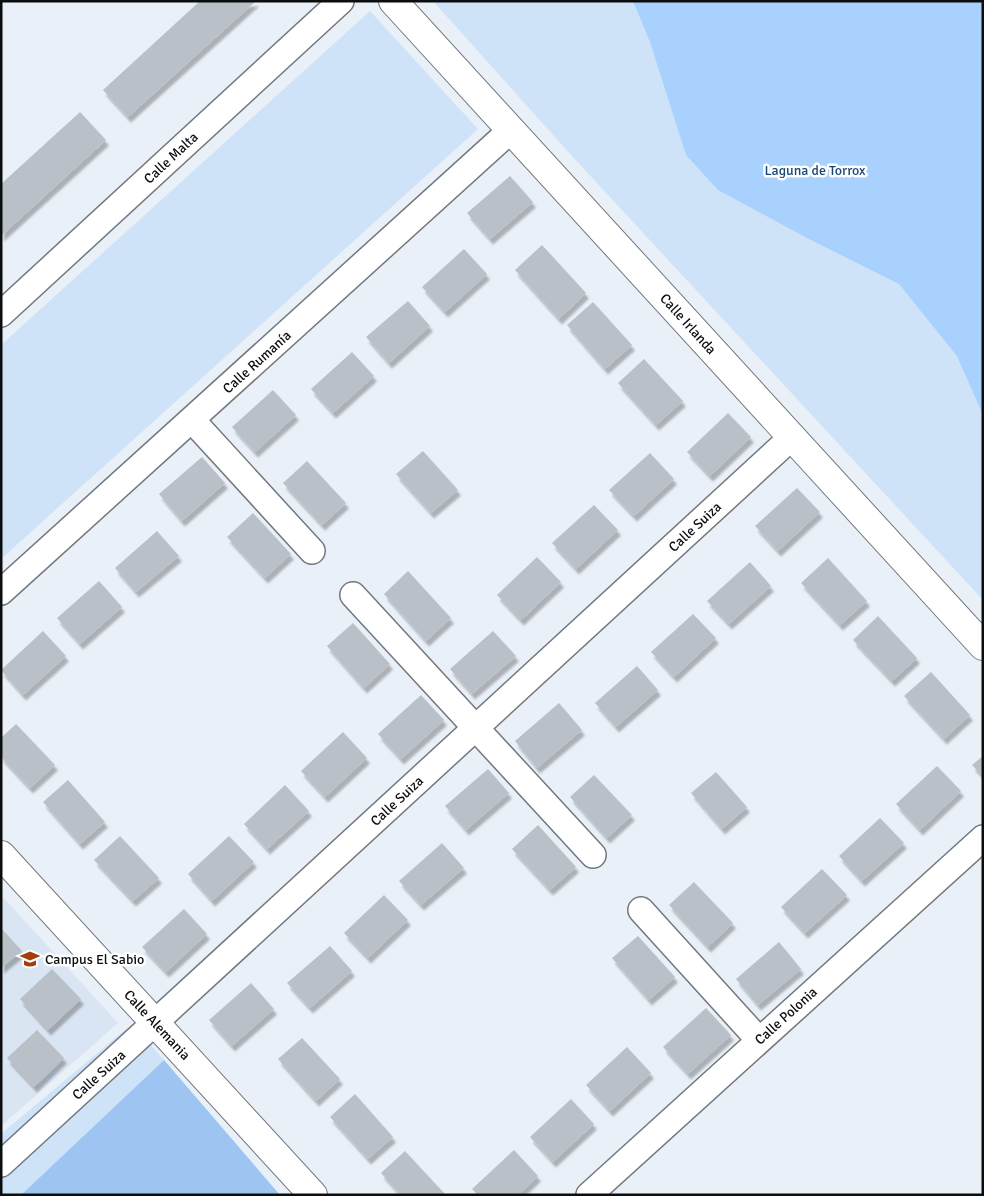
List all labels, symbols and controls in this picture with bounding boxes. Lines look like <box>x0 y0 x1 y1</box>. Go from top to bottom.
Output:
street label: Calle Malta <box>140 129 202 187</box>
park label: Laguna de Torrox <box>764 162 866 179</box>
street label: Calle Irlanda <box>656 290 720 358</box>
street label: Calle Rumanía <box>219 327 295 397</box>
street label: Calle Suiza <box>665 498 725 556</box>
street label: Calle Suiza <box>367 772 427 830</box>
school or university icon: Campus El Sabio <box>19 948 41 970</box>
place label: Campus El Sabio <box>45 951 144 968</box>
street label: Calle Polonia <box>751 984 821 1048</box>
street label: Calle Alemania <box>120 986 194 1064</box>
street label: Calle Suiza <box>69 1047 129 1103</box>

